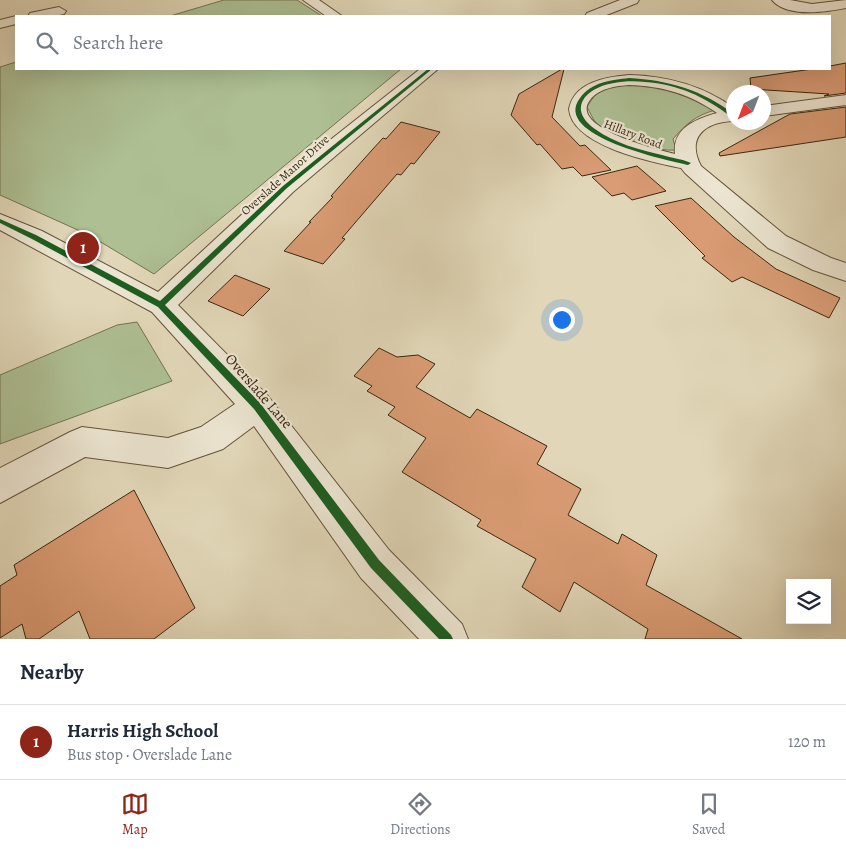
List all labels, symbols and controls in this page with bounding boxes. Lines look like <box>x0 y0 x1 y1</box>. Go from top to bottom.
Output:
search box <box>15 15 831 70</box>
icon: search <box>33 29 61 57</box>
text: Search here <box>73 30 163 56</box>
north arrow <box>726 85 771 130</box>
street label: Hillary Road <box>602 116 665 153</box>
street label: Overslade Manor Drive <box>238 131 332 219</box>
pin: 1 <box>67 229 99 267</box>
your location <box>549 307 575 333</box>
street label: Overslade Lane <box>221 349 297 433</box>
map controls <box>786 579 831 624</box>
button: layers <box>786 579 831 624</box>
text: Nearby <box>20 658 83 686</box>
text: Harris High School <box>67 718 218 744</box>
text: 1 <box>33 731 39 753</box>
text: 120 m <box>788 731 826 753</box>
text: Bus stop · Overslade Lane <box>67 744 232 766</box>
tab: Map <box>121 790 149 839</box>
tab: Directions <box>390 790 450 839</box>
tab: Saved <box>692 790 725 839</box>

